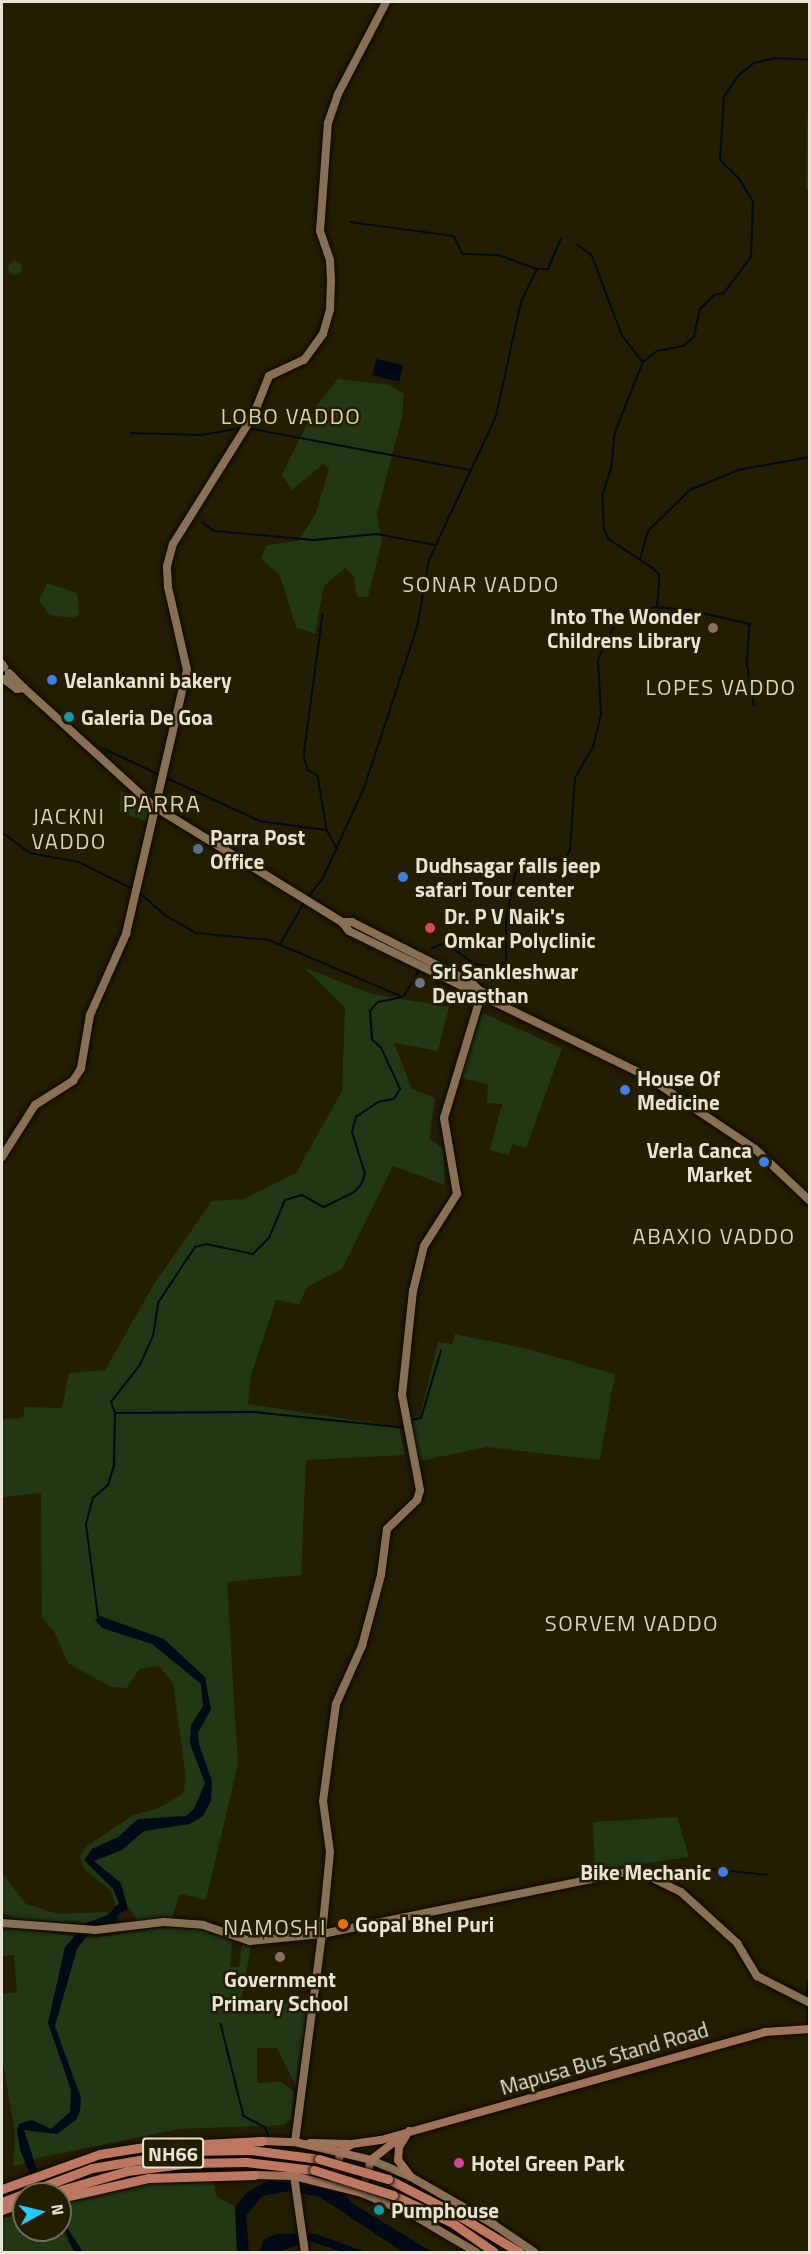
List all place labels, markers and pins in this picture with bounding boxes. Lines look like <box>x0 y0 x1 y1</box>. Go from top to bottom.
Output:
place label: Into The Wonder Childrens Library <box>547 603 701 653</box>
marker: Into The Wonder Childrens Library <box>706 621 720 635</box>
place label: Velankanni bakery <box>64 667 231 693</box>
marker: Velankanni bakery <box>45 673 59 687</box>
place label: Galeria De Goa <box>81 704 213 730</box>
marker: Galeria De Goa <box>62 710 76 724</box>
place label: Parra Post Office <box>210 824 305 874</box>
marker: Parra Post Office <box>191 842 205 856</box>
place label: Dudhsagar falls jeep safari Tour center <box>415 852 601 902</box>
marker: Dudhsagar falls jeep safari Tour center <box>396 870 410 884</box>
place label: Dr. P V Naik's Omkar Polyclinic <box>444 903 596 953</box>
marker: Dr. P V Naik's Omkar Polyclinic <box>421 919 439 937</box>
place label: Sri Sankleshwar Devasthan <box>432 958 578 1008</box>
marker: Sri Sankleshwar Devasthan <box>413 976 427 990</box>
place label: House Of Medicine <box>637 1065 720 1115</box>
marker: House Of Medicine <box>618 1083 632 1097</box>
place label: Verla Canca Market <box>647 1137 752 1187</box>
marker: Verla Canca Market <box>757 1155 771 1169</box>
place label: Bike Mechanic <box>580 1859 711 1885</box>
marker: Bike Mechanic <box>716 1865 730 1879</box>
place label: Gopal Bhel Puri <box>355 1911 494 1937</box>
marker: Gopal Bhel Puri <box>336 1917 350 1931</box>
marker: Government Primary School <box>273 1950 287 1964</box>
place label: Government Primary School <box>211 1966 349 2016</box>
place label: Hotel Green Park <box>471 2150 625 2176</box>
marker: Hotel Green Park <box>452 2156 466 2170</box>
place label: Pumphouse <box>391 2197 499 2223</box>
marker: Pumphouse <box>372 2203 386 2217</box>

